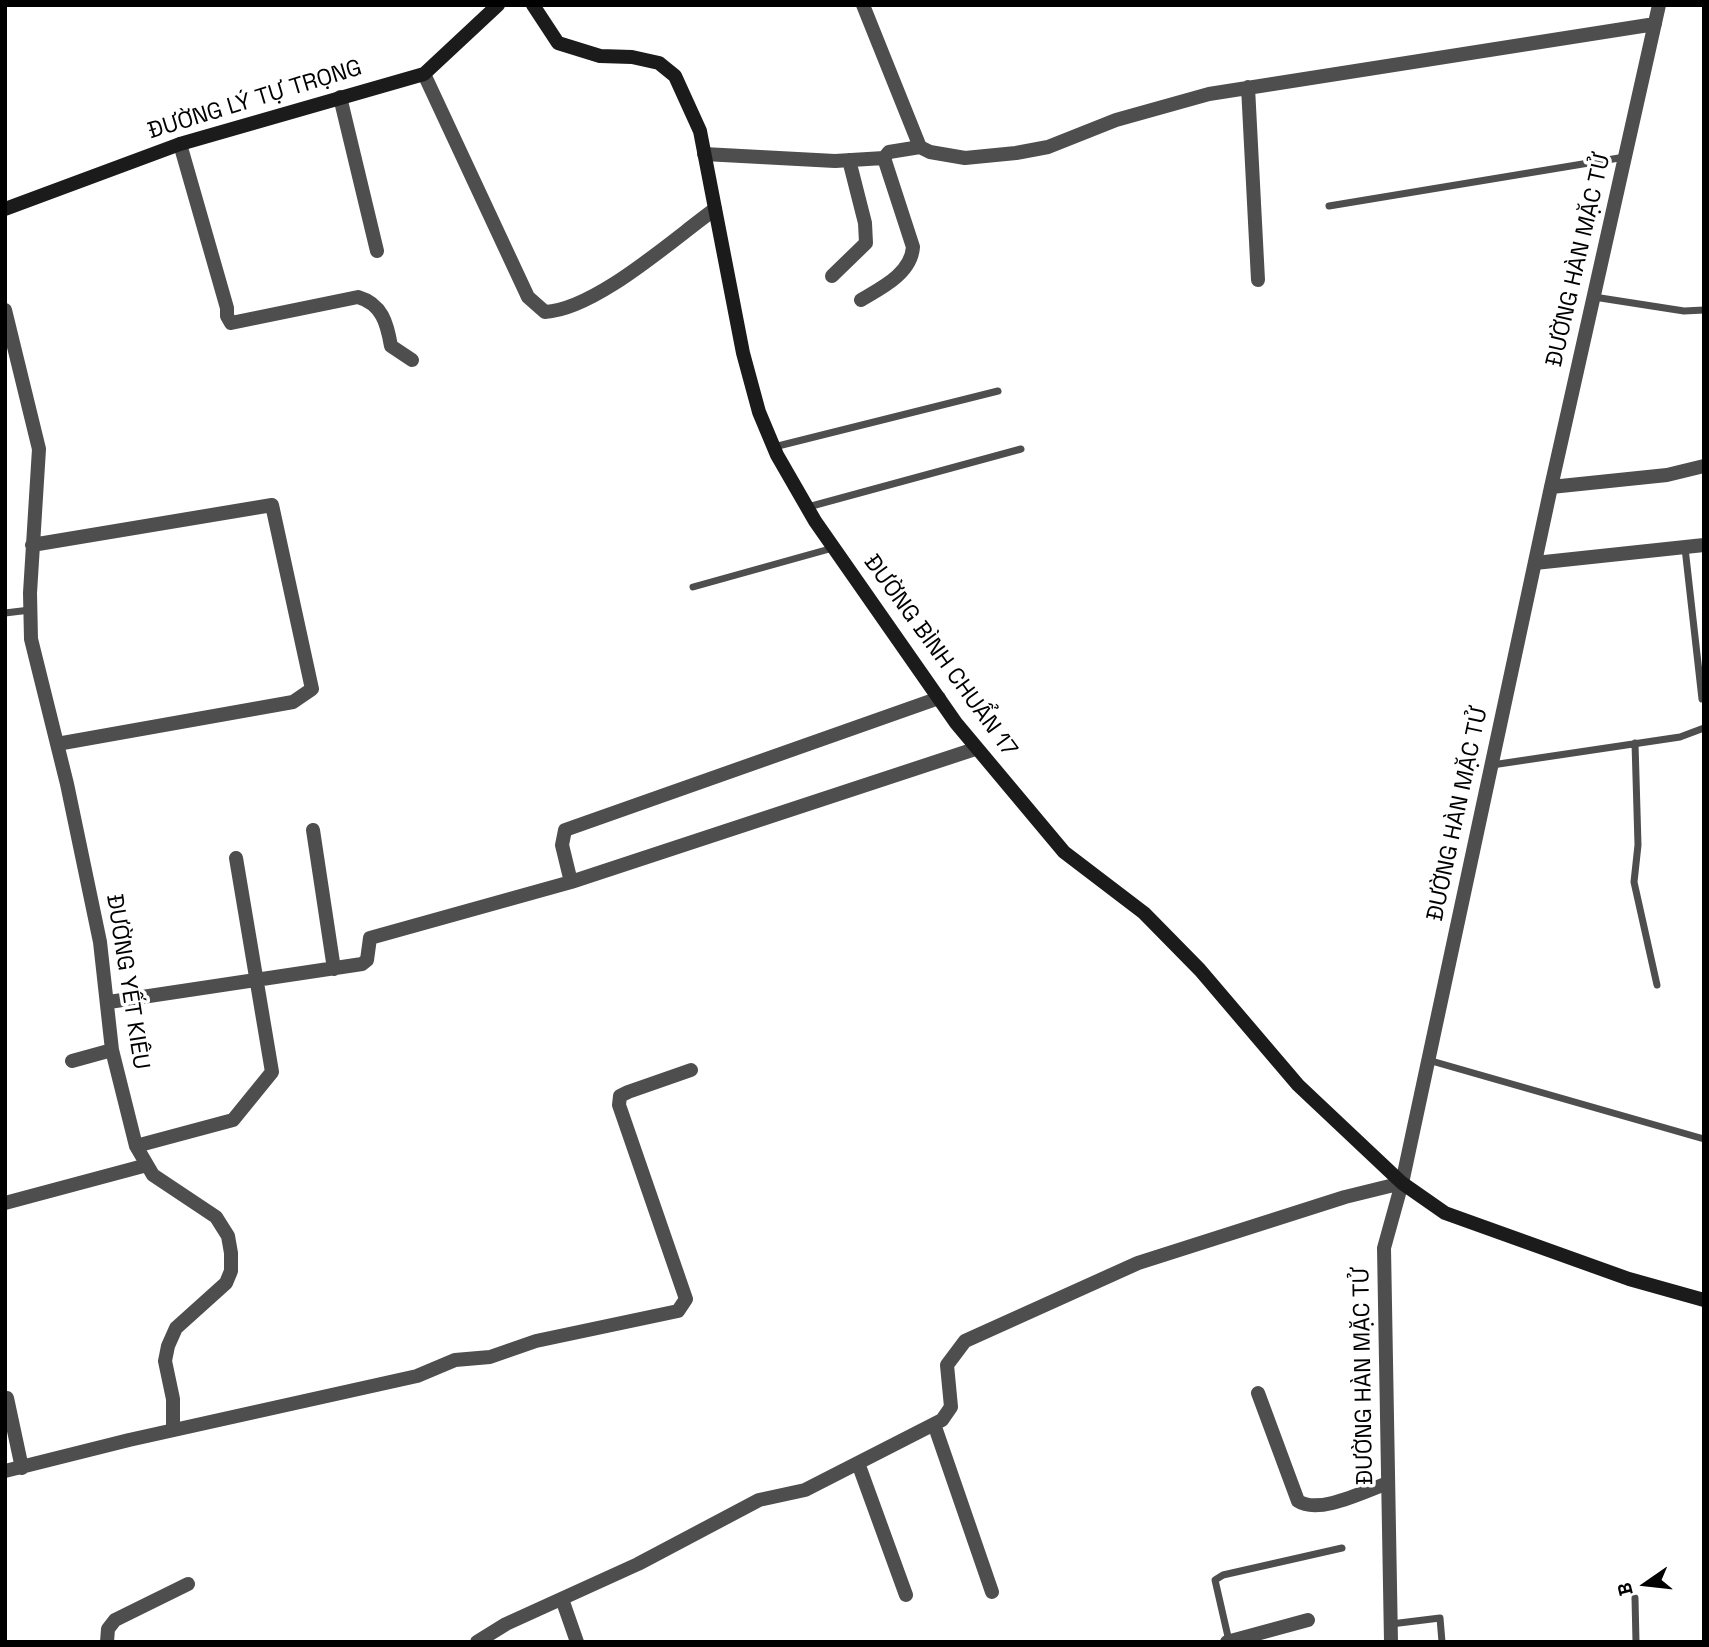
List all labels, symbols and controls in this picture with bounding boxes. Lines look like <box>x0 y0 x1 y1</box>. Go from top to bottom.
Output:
street label: ĐƯỜNG LÝ TỰ TRỌNG <box>145 54 365 146</box>
street label: ĐƯỜNG HÀN MẶC TỬ <box>1541 151 1617 369</box>
street label: ĐƯỜNG BÌNH CHUẨN 17 <box>857 550 1023 762</box>
street label: ĐƯỜNG HÀN MẶC TỬ <box>1422 704 1494 924</box>
street label: ĐƯỜNG YẾT KIÊU <box>100 892 154 1072</box>
street label: ĐƯỜNG HÀN MẶC TỬ <box>1348 1267 1380 1485</box>
north arrow <box>1611 1549 1681 1619</box>
text: B <box>1611 1580 1639 1598</box>

